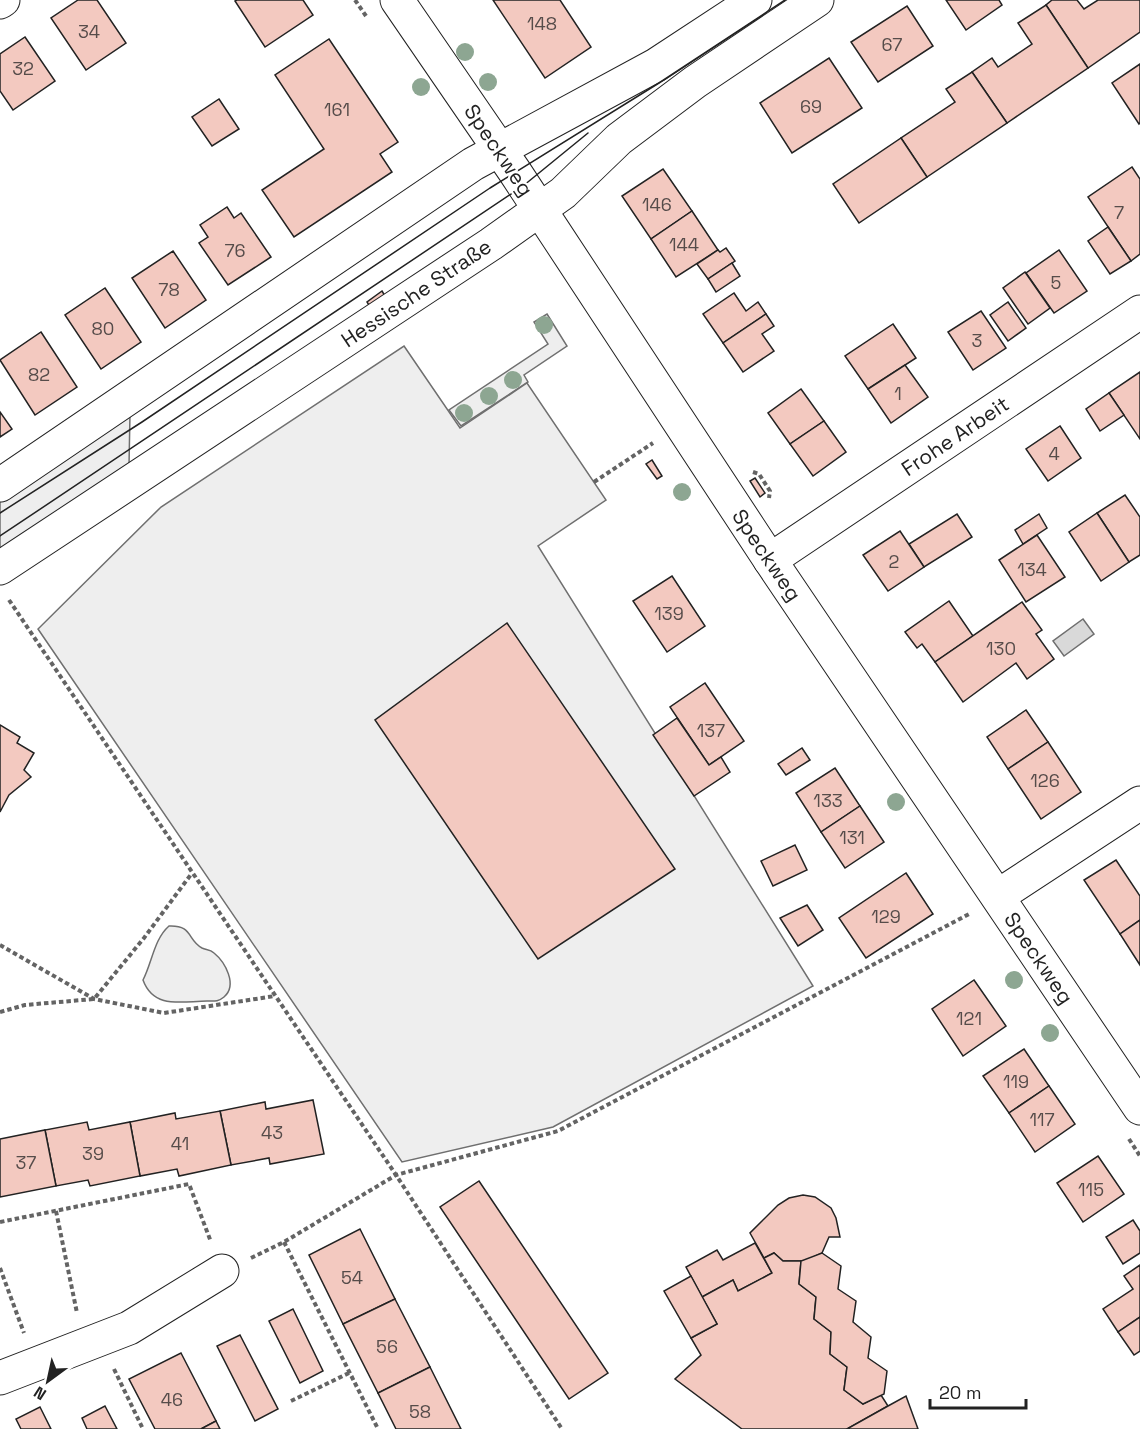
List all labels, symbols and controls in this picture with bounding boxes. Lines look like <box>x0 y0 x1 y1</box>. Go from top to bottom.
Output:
house number: 148 <box>527 12 557 35</box>
house number: 34 <box>78 20 100 43</box>
house number: 67 <box>882 33 902 56</box>
house number: 32 <box>12 57 34 80</box>
house number: 69 <box>800 95 822 118</box>
house number: 161 <box>324 98 350 121</box>
street label: Speckweg <box>458 99 540 201</box>
house number: 146 <box>642 193 672 216</box>
house number: 7 <box>1114 201 1124 224</box>
street label: Hessische Straße <box>336 233 496 353</box>
house number: 144 <box>669 233 699 256</box>
house number: 76 <box>224 239 246 262</box>
house number: 5 <box>1051 271 1061 294</box>
house number: 78 <box>158 278 180 301</box>
house number: 80 <box>92 317 114 340</box>
house number: 3 <box>972 329 982 352</box>
house number: 82 <box>28 363 50 386</box>
house number: 1 <box>894 382 902 405</box>
street label: Frohe Arbeit <box>896 390 1014 482</box>
house number: 4 <box>1048 442 1060 465</box>
street label: Speckweg <box>726 504 808 606</box>
house number: 2 <box>889 550 899 573</box>
house number: 134 <box>1017 558 1047 581</box>
house number: 139 <box>654 602 684 625</box>
house number: 130 <box>986 637 1016 660</box>
house number: 137 <box>697 719 725 742</box>
house number: 126 <box>1030 769 1060 792</box>
house number: 133 <box>813 789 843 812</box>
house number: 131 <box>839 826 865 849</box>
house number: 129 <box>871 905 901 928</box>
street label: Speckweg <box>998 907 1080 1009</box>
house number: 121 <box>956 1007 982 1030</box>
house number: 119 <box>1003 1070 1029 1093</box>
house number: 117 <box>1029 1108 1055 1131</box>
house number: 43 <box>261 1121 283 1144</box>
house number: 41 <box>171 1132 189 1155</box>
house number: 39 <box>82 1142 104 1165</box>
house number: 37 <box>15 1151 37 1174</box>
house number: 115 <box>1078 1178 1104 1201</box>
house number: 54 <box>341 1266 363 1289</box>
house number: 56 <box>376 1335 398 1358</box>
north arrow <box>18 1351 78 1411</box>
scale bar <box>930 1372 1026 1410</box>
text: N <box>30 1381 50 1405</box>
text: 20 m <box>939 1381 982 1404</box>
house number: 46 <box>161 1388 183 1411</box>
house number: 58 <box>409 1400 431 1423</box>

